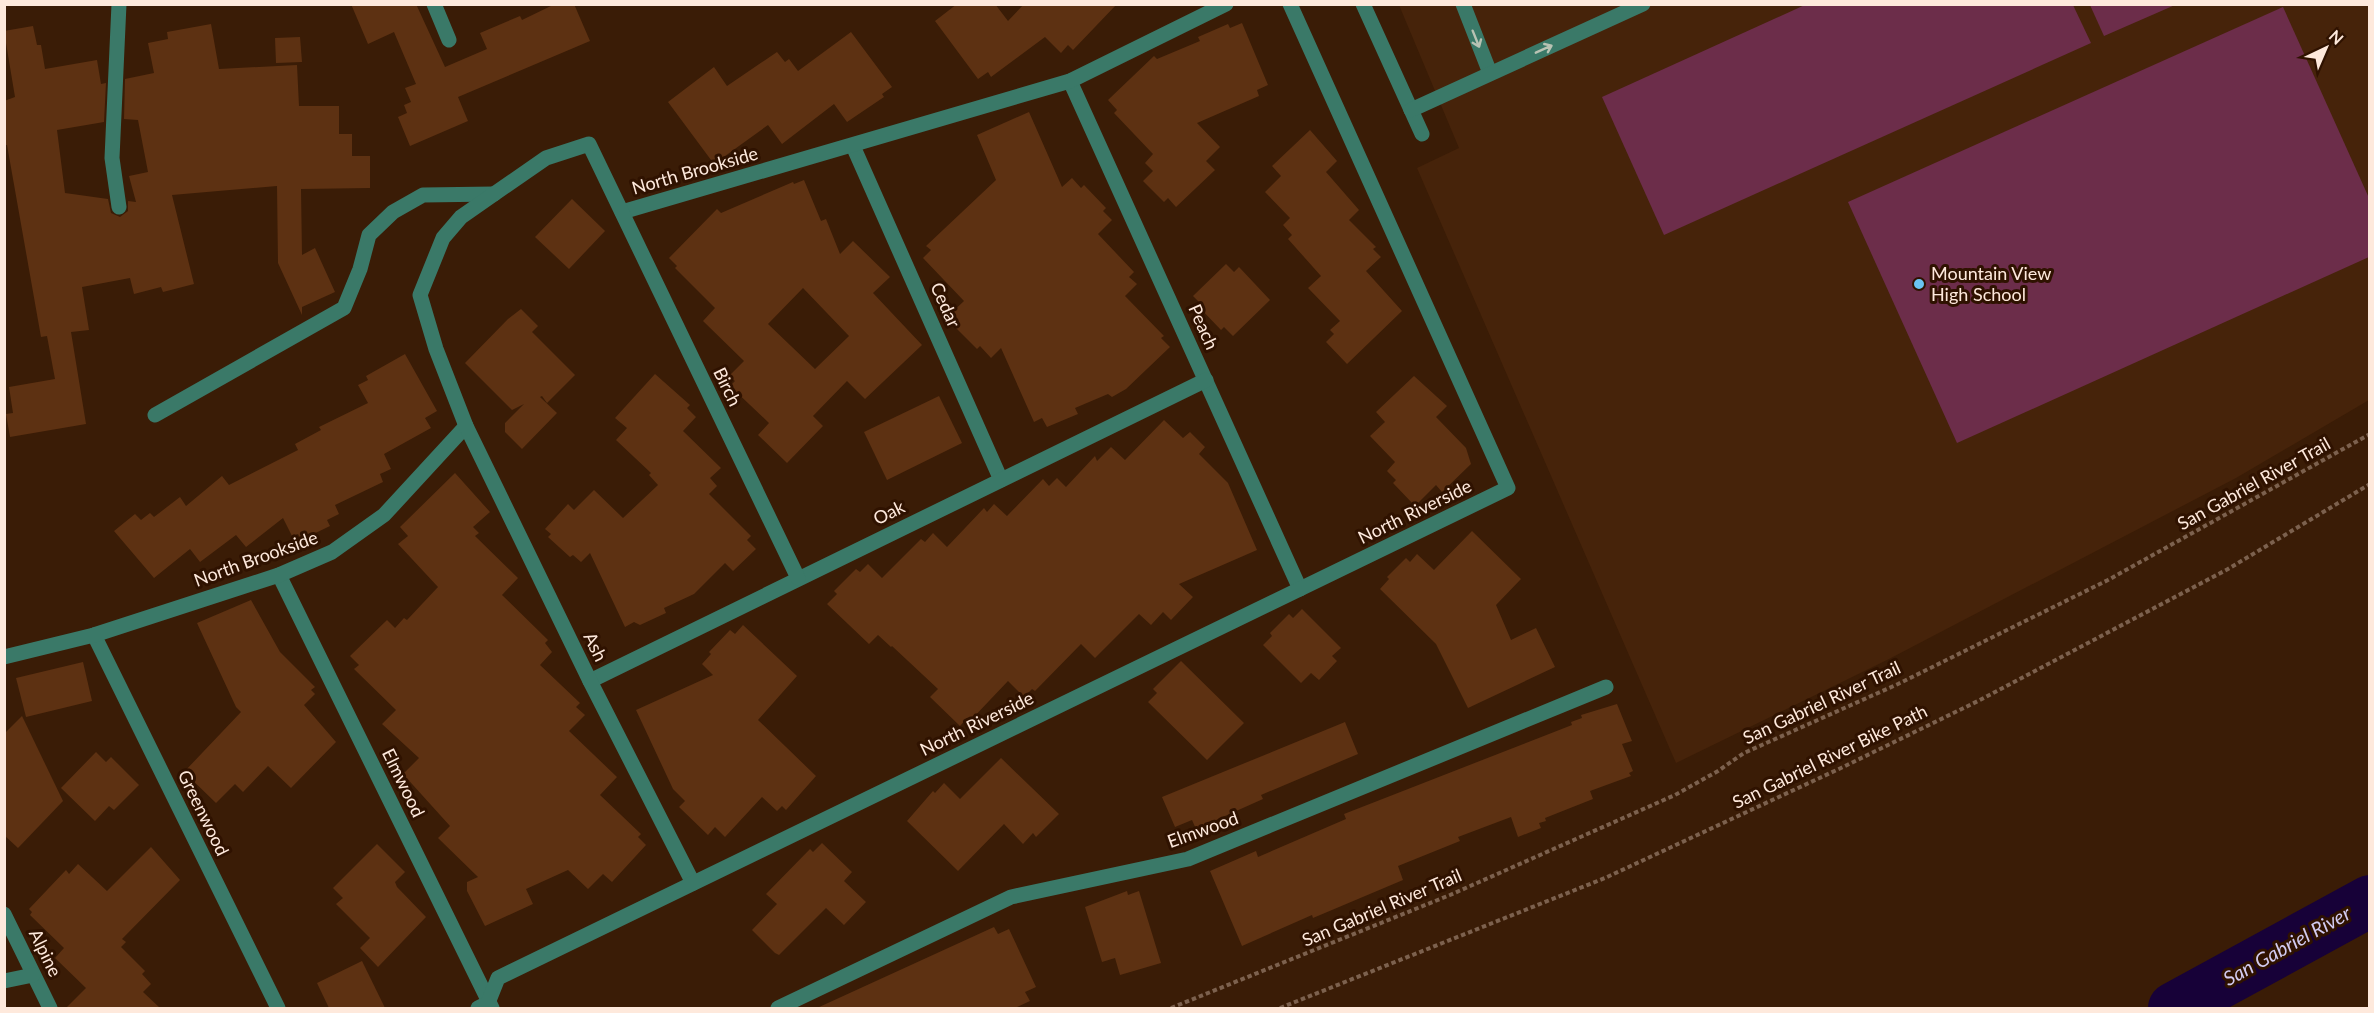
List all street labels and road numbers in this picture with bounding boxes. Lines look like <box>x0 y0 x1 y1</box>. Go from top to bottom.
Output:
street label: North Brookside <box>629 142 760 199</box>
street label: Cedar <box>926 279 966 331</box>
street label: Peach <box>1184 300 1224 353</box>
street label: Birch <box>709 363 747 410</box>
street label: San Gabriel River Trail <box>2173 432 2334 534</box>
street label: North Riverside <box>1354 474 1475 548</box>
street label: Oak <box>869 495 909 529</box>
street label: North Brookside <box>191 525 321 591</box>
street label: Ash <box>579 628 612 665</box>
street label: San Gabriel River Trail <box>1739 656 1904 748</box>
street label: North Riverside <box>916 686 1037 760</box>
street label: San Gabriel River Bike Path <box>1729 699 1930 813</box>
street label: Elmwood <box>378 745 430 821</box>
street label: Greenwood <box>174 766 234 859</box>
street label: Elmwood <box>1164 806 1241 852</box>
street label: San Gabriel River Trail <box>1298 863 1465 951</box>
street label: Alpine <box>25 925 67 980</box>

